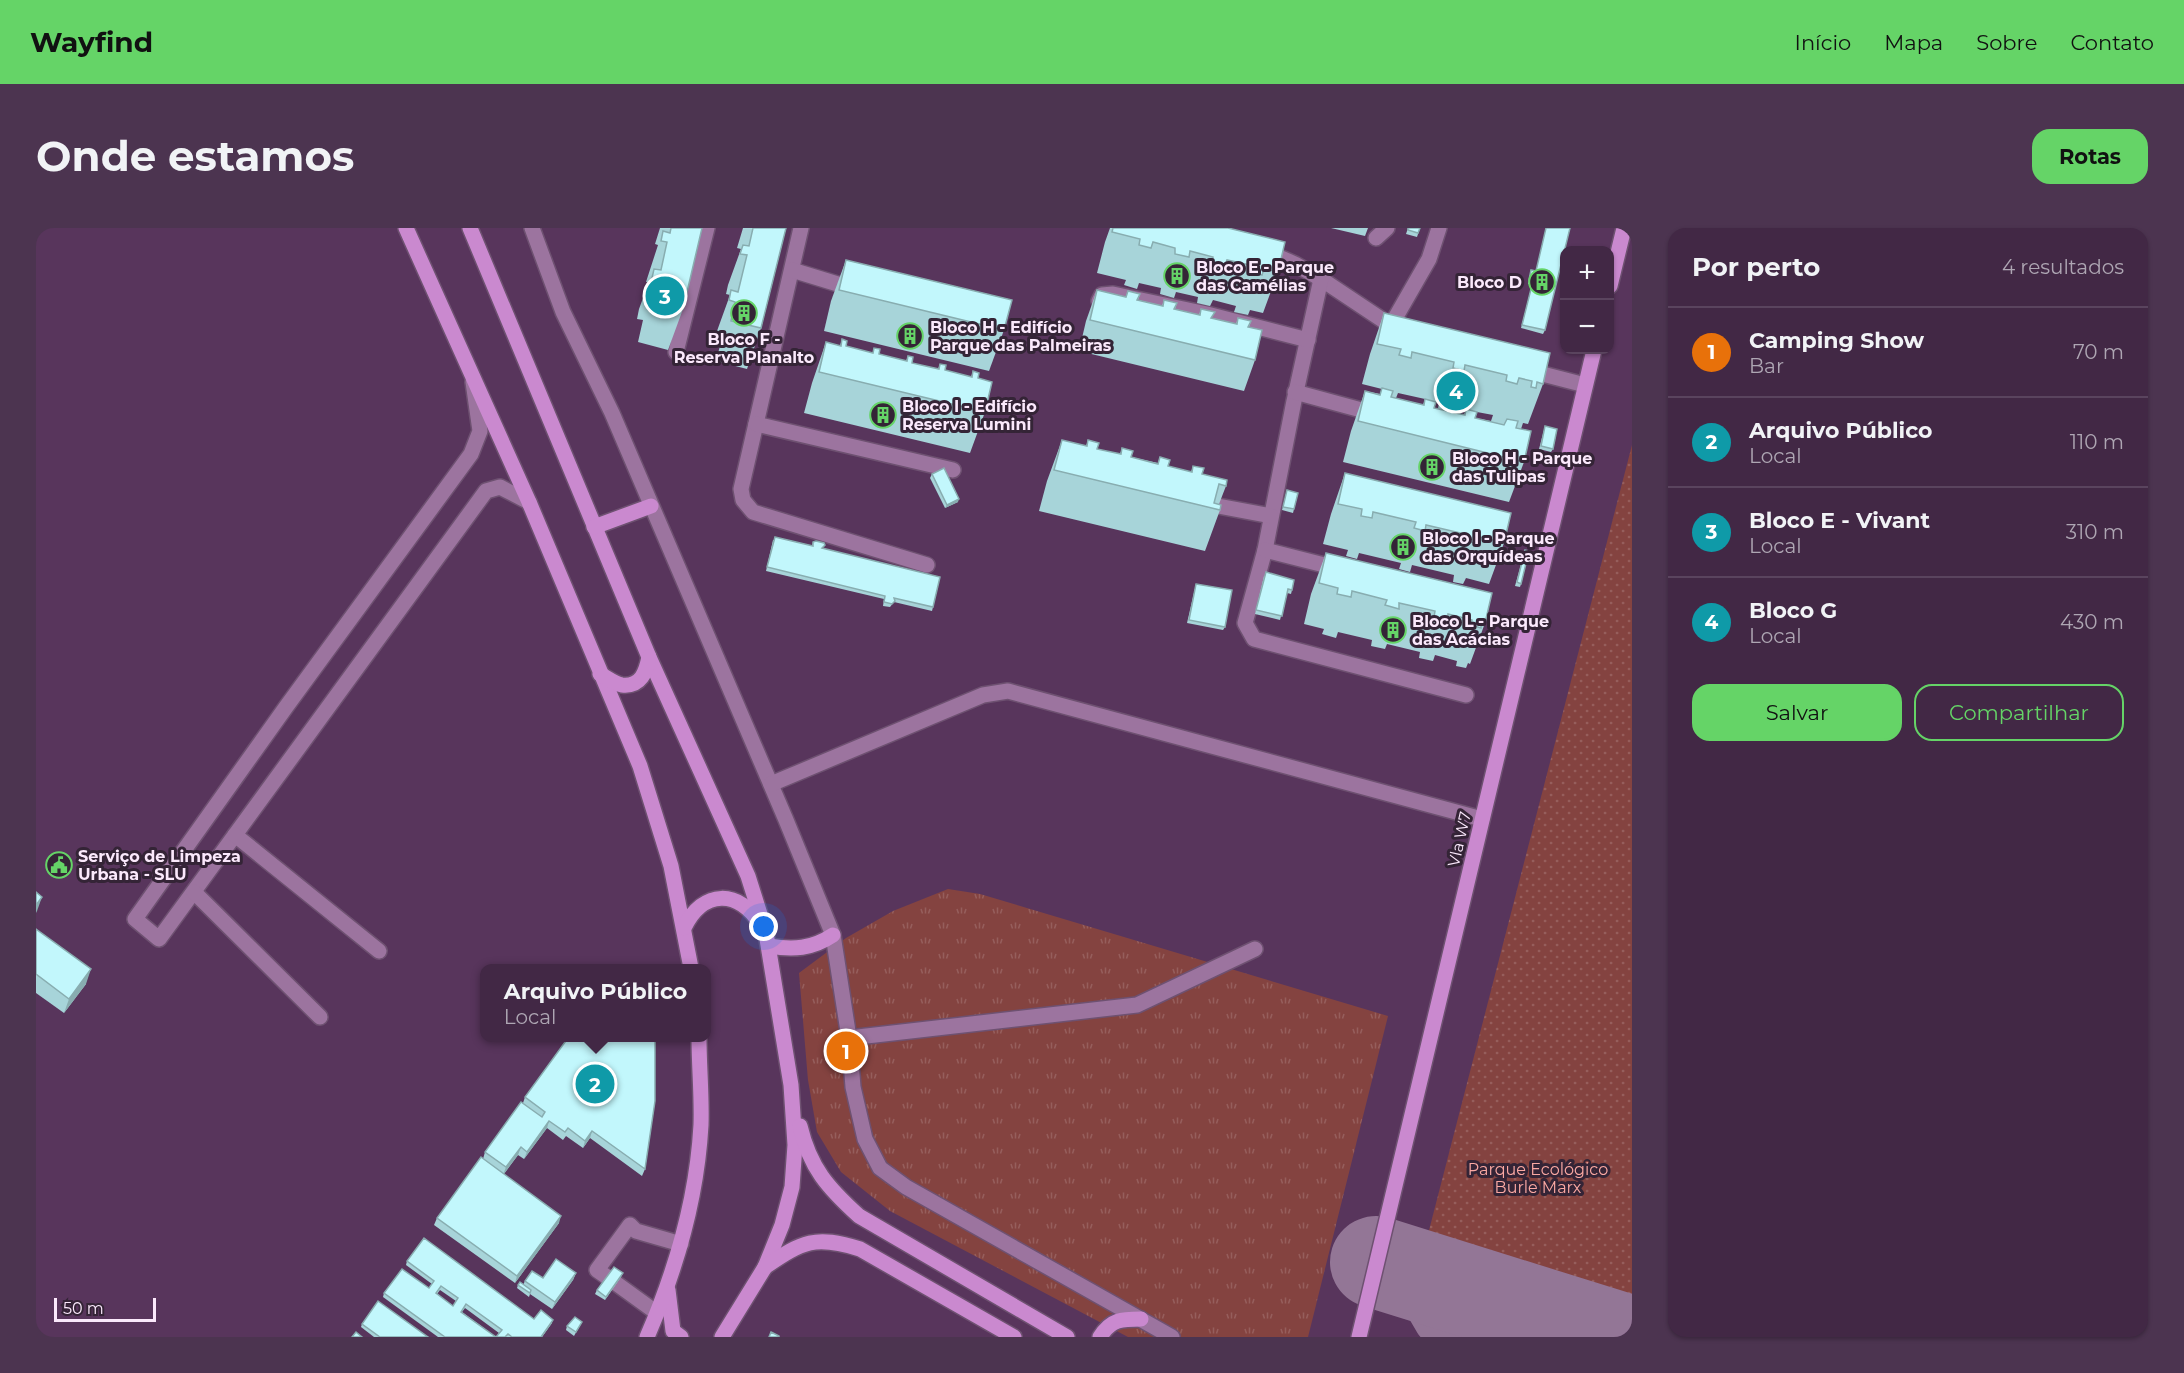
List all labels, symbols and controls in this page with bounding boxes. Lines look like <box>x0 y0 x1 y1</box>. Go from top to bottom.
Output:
text: Wayfind <box>30 25 153 59</box>
text: Início <box>1795 30 1851 55</box>
text: Mapa <box>1884 30 1943 55</box>
text: Sobre <box>1976 30 2037 55</box>
text: Contato <box>2070 30 2154 55</box>
button: Rotas <box>2032 129 2148 184</box>
text: Onde estamos <box>36 130 354 182</box>
map controls <box>1560 246 1614 354</box>
button: + <box>1560 246 1614 300</box>
text: Por perto <box>1692 251 1820 283</box>
text: 4 resultados <box>2002 255 2124 279</box>
place label: Bloco E - Parque das Camélias <box>1196 258 1334 295</box>
building icon: Bloco E - Parque das Camélias <box>1162 261 1192 291</box>
building icon: Bloco D <box>1527 267 1557 297</box>
place label: Bloco D <box>1457 273 1522 292</box>
pin: 3 <box>646 274 684 318</box>
building icon: Bloco F - Reserva Planalto <box>729 298 759 328</box>
button: − <box>1560 300 1614 354</box>
place label: Bloco H - Edifício Parque das Palmeiras <box>930 318 1112 355</box>
building icon: Bloco H - Edifício Parque das Palmeiras <box>895 321 925 351</box>
text: Camping Show <box>1749 327 1924 354</box>
place label: Bloco F - Reserva Planalto <box>674 330 814 367</box>
text: 1 <box>1708 340 1715 364</box>
text: 70 m <box>2073 340 2124 364</box>
text: Bar <box>1749 354 1784 378</box>
pin: 4 <box>1436 368 1476 414</box>
place label: Bloco I - Edifício Reserva Lumini <box>902 397 1037 434</box>
building icon: Bloco I - Edifício Reserva Lumini <box>868 400 898 430</box>
text: Arquivo Público <box>1749 417 1932 444</box>
text: 2 <box>1706 430 1717 454</box>
text: 110 m <box>2070 430 2124 454</box>
text: Local <box>1749 444 1802 468</box>
place label: Bloco H - Parque das Tulipas <box>1452 449 1592 486</box>
building icon: Bloco H - Parque das Tulipas <box>1417 452 1447 482</box>
text: Bloco E - Vivant <box>1749 507 1930 534</box>
text: 3 <box>1706 520 1717 544</box>
text: 310 m <box>2066 520 2124 544</box>
place label: Bloco I - Parque das Orquídeas <box>1422 529 1555 566</box>
building icon: Bloco I - Parque das Orquídeas <box>1388 532 1418 562</box>
text: Local <box>1749 534 1802 558</box>
text: Bloco G <box>1749 597 1837 624</box>
text: 4 <box>1705 610 1718 634</box>
text: 430 m <box>2060 610 2124 634</box>
place label: Bloco L - Parque das Acácias <box>1412 612 1549 649</box>
building icon: Bloco L - Parque das Acácias <box>1378 615 1408 645</box>
text: Local <box>1749 624 1802 648</box>
button: Salvar <box>1692 684 1902 741</box>
button: Compartilhar <box>1914 684 2124 741</box>
street label: Vla W7 <box>1444 810 1475 869</box>
place label: Serviço de Limpeza Urbana - SLU <box>78 847 241 884</box>
public building icon: Serviço de Limpeza Urbana - SLU <box>44 850 74 880</box>
your location <box>749 912 778 941</box>
popup <box>480 964 711 1042</box>
text: Arquivo Público <box>504 978 687 1005</box>
text: Local <box>504 1005 556 1029</box>
pin: 1 <box>826 1028 866 1074</box>
pin: 2 <box>576 1062 614 1106</box>
park label: Parque Ecológico Burle Marx <box>1468 1160 1608 1197</box>
scale bar <box>54 1295 156 1322</box>
text: 50 m <box>63 1299 104 1318</box>

